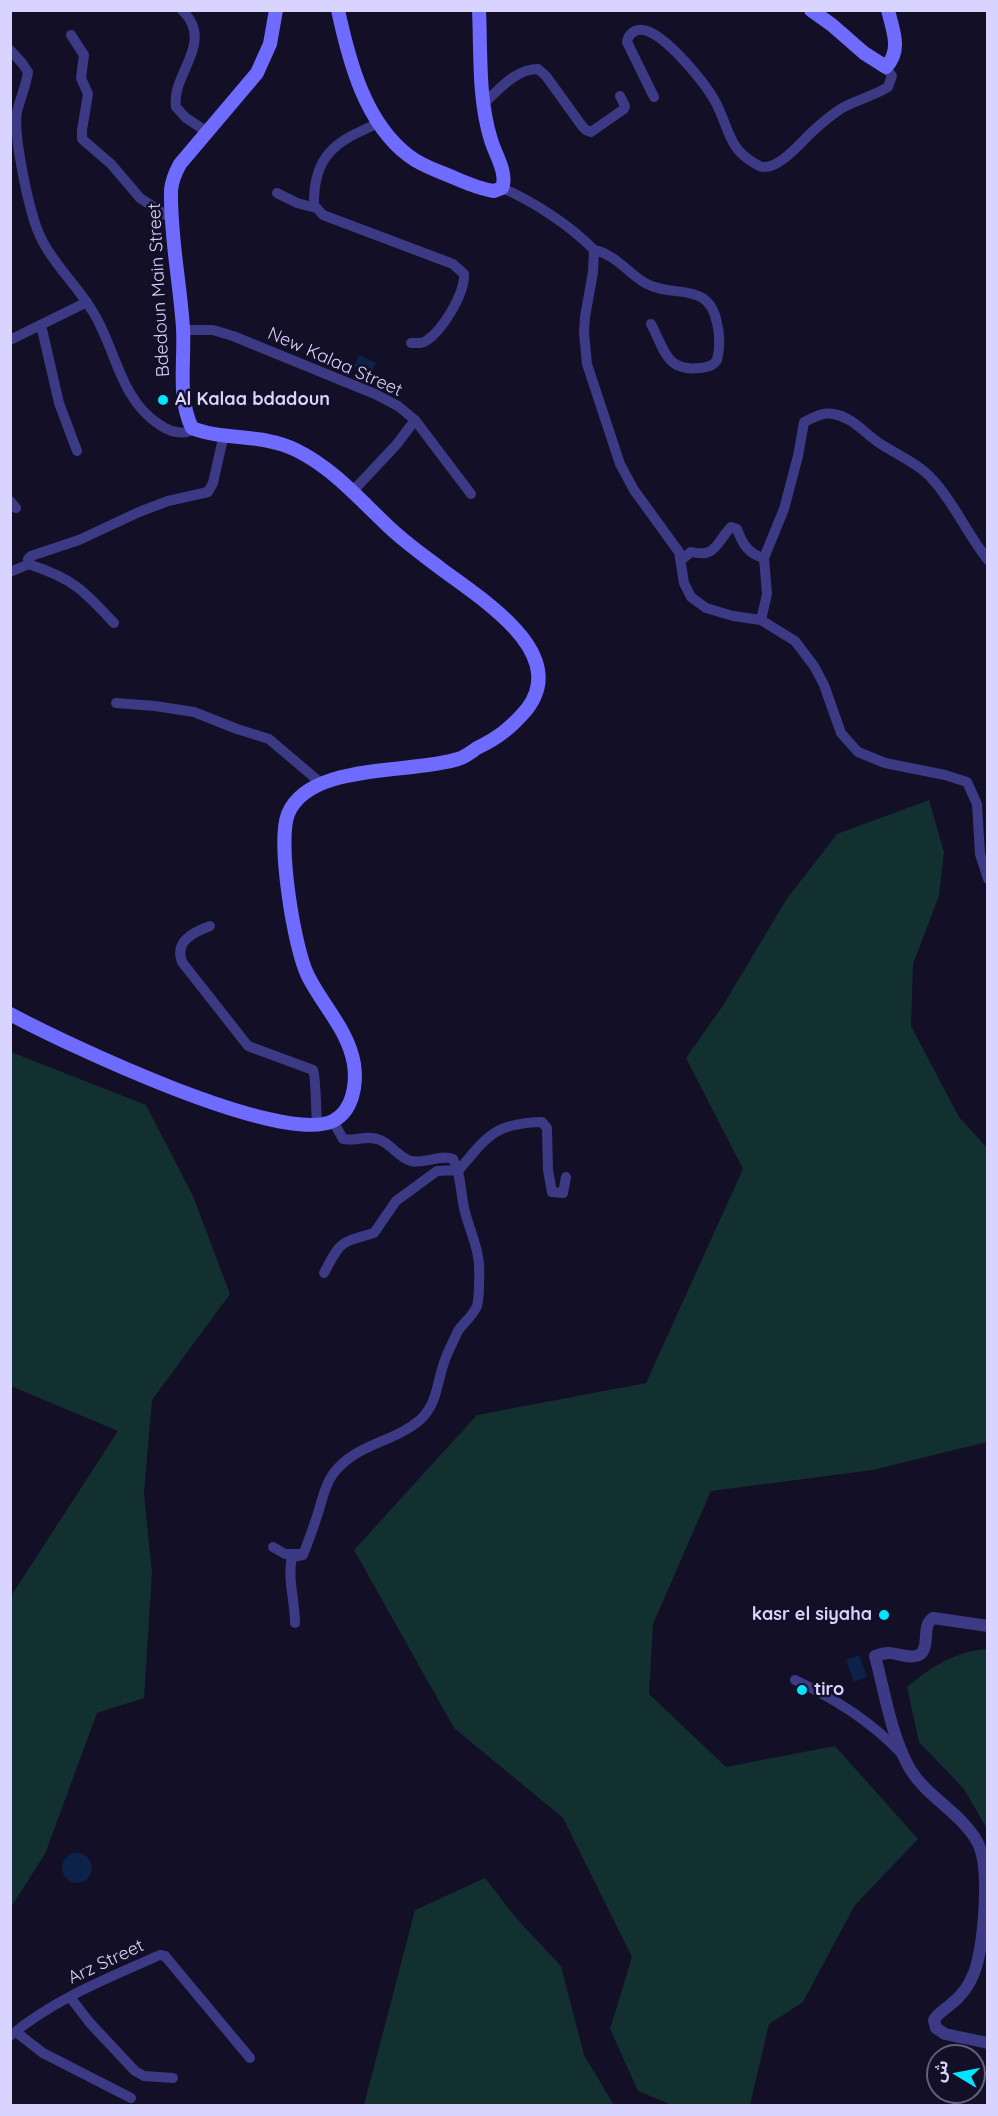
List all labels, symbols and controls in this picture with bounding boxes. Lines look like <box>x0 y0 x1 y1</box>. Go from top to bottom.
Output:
street label: Bdedoun Main Street <box>144 202 174 378</box>
street label: New Kalaa Street <box>264 323 406 401</box>
place label: Al Kalaa bdadoun <box>175 389 330 411</box>
marker: Al Kalaa bdadoun <box>156 393 170 407</box>
place label: kasr el siyaha <box>752 1604 872 1626</box>
marker: kasr el siyaha <box>877 1608 891 1622</box>
place label: tiro <box>814 1679 844 1701</box>
marker: tiro <box>795 1683 809 1697</box>
street label: Arz Street <box>65 1935 147 1989</box>
north arrow <box>926 2044 986 2104</box>
text: ش <box>928 2059 952 2084</box>

